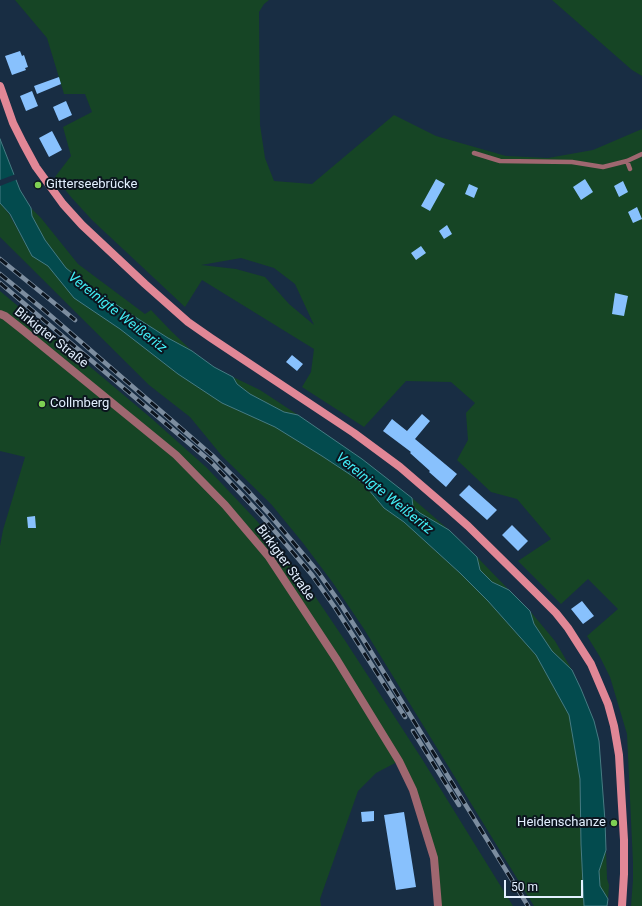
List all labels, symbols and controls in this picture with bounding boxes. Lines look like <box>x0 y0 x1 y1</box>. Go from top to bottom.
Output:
place label: Gitterseebrücke <box>46 177 137 193</box>
marker: Gitterseebrücke <box>33 180 43 190</box>
water label: Vereinigte Weißeritz <box>64 269 170 357</box>
street label: Birkigter Straße <box>11 304 91 372</box>
place label: Collmberg <box>50 396 109 412</box>
marker: Collmberg <box>37 399 47 409</box>
water label: Vereinigte Weißeritz <box>332 449 436 539</box>
street label: Birkigter Straße <box>252 522 318 604</box>
place label: Heidenschanze <box>517 815 606 831</box>
marker: Heidenschanze <box>609 818 619 828</box>
scale bar <box>506 872 585 898</box>
text: 50 m <box>511 880 538 894</box>

